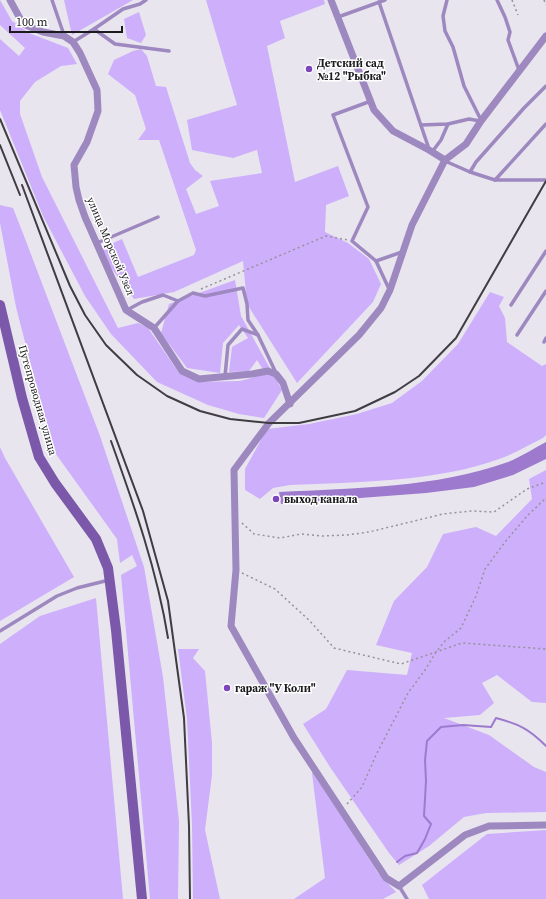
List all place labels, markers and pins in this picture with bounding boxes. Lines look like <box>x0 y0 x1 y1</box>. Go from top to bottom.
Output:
place label: Детский сад №12 "Рыбка" <box>317 56 386 84</box>
marker: Детский сад №12 "Рыбка" <box>304 64 314 74</box>
place label: выход канала <box>284 492 358 507</box>
marker: выход канала <box>271 494 281 504</box>
place label: гараж "У Коли" <box>235 681 316 696</box>
marker: гараж "У Коли" <box>222 683 232 693</box>

